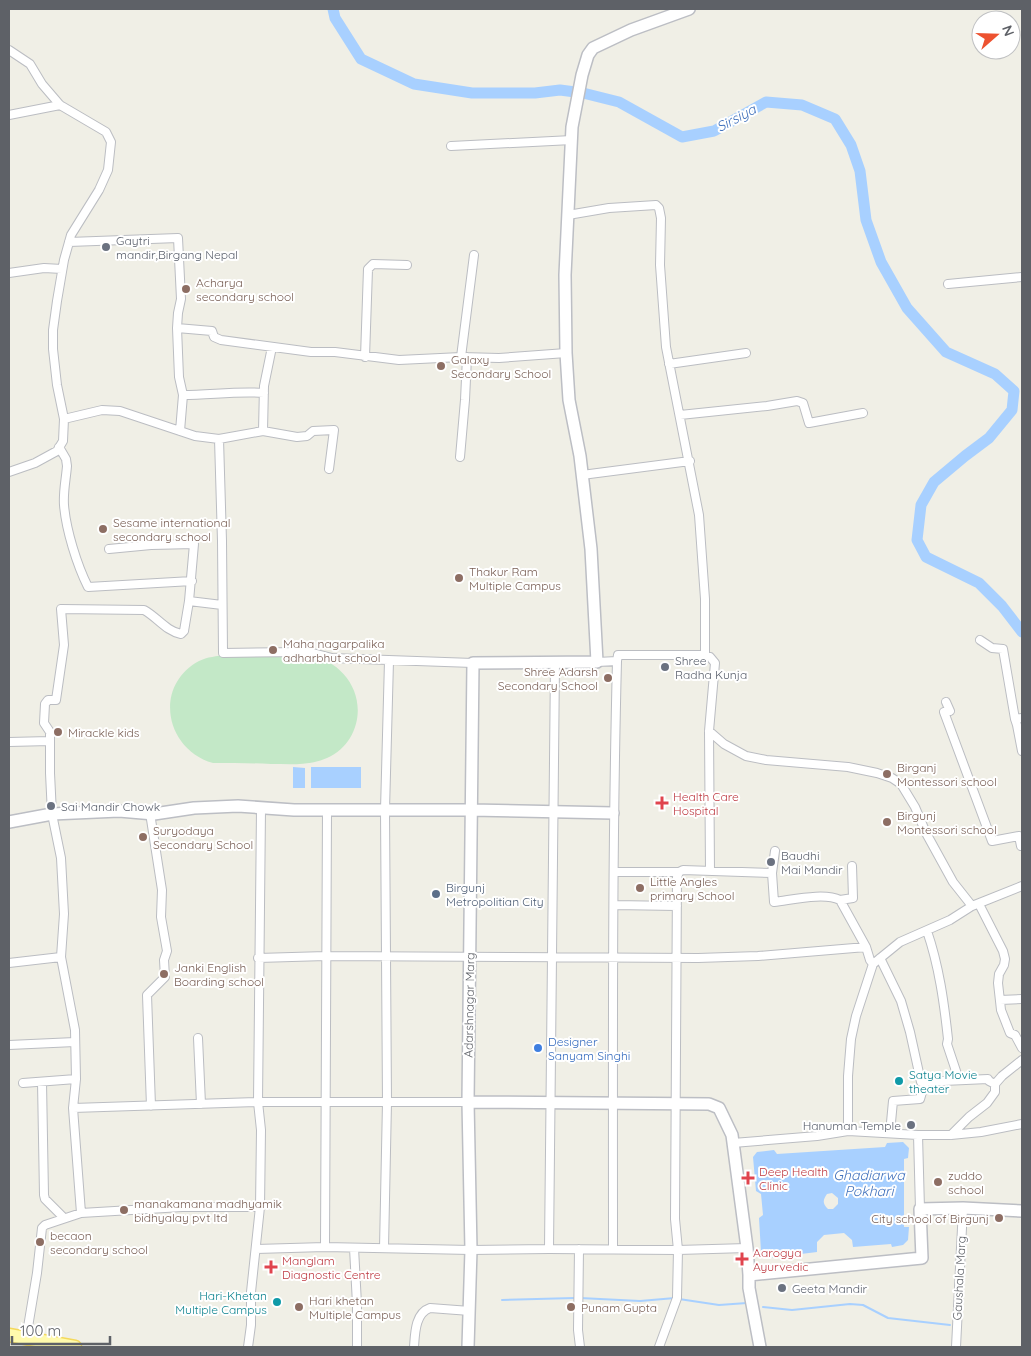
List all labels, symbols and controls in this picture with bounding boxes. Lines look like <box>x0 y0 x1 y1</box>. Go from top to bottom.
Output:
north arrow <box>971 10 1021 60</box>
text: N <box>998 23 1018 38</box>
water label: Sirsiya <box>713 99 760 136</box>
place label: Gaytri mandir,Birgang Nepal <box>116 233 238 262</box>
marker: Gaytri mandir,Birgang Nepal <box>100 241 112 253</box>
place label: Acharya secondary school <box>196 275 294 304</box>
marker: Acharya secondary school <box>180 283 192 295</box>
place label: Galaxy Secondary School <box>451 352 551 381</box>
marker: Galaxy Secondary School <box>435 360 447 372</box>
place label: Sesame international secondary school <box>113 515 231 544</box>
marker: Sesame international secondary school <box>97 523 109 535</box>
place label: Thakur Ram Multiple Campus <box>469 564 561 593</box>
marker: Thakur Ram Multiple Campus <box>453 572 465 584</box>
place label: Maha nagarpalika adharbhut school <box>283 636 385 665</box>
marker: Maha nagarpalika adharbhut school <box>267 644 279 656</box>
place label: Shree Radha Kunja <box>675 653 747 682</box>
marker: Shree Radha Kunja <box>659 661 671 673</box>
place label: Shree Adarsh Secondary School <box>498 664 598 693</box>
marker: Shree Adarsh Secondary School <box>602 672 614 684</box>
place label: Mirackle kids <box>68 725 140 740</box>
marker: Mirackle kids <box>52 726 64 738</box>
place label: Birganj Montessori school <box>897 760 997 789</box>
marker: Birganj Montessori school <box>881 768 893 780</box>
place label: Health Care Hospital <box>673 789 739 818</box>
marker: Health Care Hospital <box>655 796 669 810</box>
place label: Sai Mandir Chowk <box>61 799 160 814</box>
marker: Sai Mandir Chowk <box>45 800 57 812</box>
place label: Birgunj Montessori school <box>897 808 997 837</box>
marker: Birgunj Montessori school <box>881 816 893 828</box>
place label: Suryodaya Secondary School <box>153 823 253 852</box>
marker: Suryodaya Secondary School <box>137 831 149 843</box>
place label: Baudhi Mai Mandir <box>781 848 843 877</box>
marker: Baudhi Mai Mandir <box>765 856 777 868</box>
place label: Little Angles primary School <box>650 874 734 903</box>
place label: Birgunj Metropolitian City <box>446 880 544 909</box>
marker: Little Angles primary School <box>634 882 646 894</box>
marker: Birgunj Metropolitian City <box>430 888 442 900</box>
street label: Adarshnagar Marg <box>461 952 477 1058</box>
place label: Janki English Boarding school <box>174 960 264 989</box>
marker: Janki English Boarding school <box>158 968 170 980</box>
place label: Designer Sanyam Singhi <box>548 1034 630 1063</box>
marker: Designer Sanyam Singhi <box>532 1042 544 1054</box>
place label: Satya Movie theater <box>909 1067 977 1096</box>
marker: Satya Movie theater <box>893 1075 905 1087</box>
place label: Hanuman Temple <box>803 1118 901 1133</box>
marker: Hanuman Temple <box>905 1119 917 1131</box>
place label: Deep Health Clinic <box>759 1164 828 1193</box>
water label: Ghadiarwa Pokhari <box>833 1166 906 1200</box>
place label: zuddo school <box>948 1168 984 1197</box>
marker: Deep Health Clinic <box>741 1171 755 1185</box>
marker: zuddo school <box>932 1176 944 1188</box>
place label: manakamana madhyamik bidhyalay pvt ltd <box>134 1196 282 1225</box>
marker: manakamana madhyamik bidhyalay pvt ltd <box>118 1204 130 1216</box>
place label: City school of Birgunj <box>871 1211 989 1226</box>
marker: City school of Birgunj <box>993 1212 1005 1224</box>
place label: becaon secondary school <box>50 1228 148 1257</box>
street label: Gaushala Marg <box>949 1235 969 1321</box>
marker: becaon secondary school <box>34 1236 46 1248</box>
place label: Aarogya Ayurvedic <box>753 1245 808 1274</box>
marker: Aarogya Ayurvedic <box>735 1252 749 1266</box>
place label: Manglam Diagnostic Centre <box>282 1253 381 1282</box>
marker: Manglam Diagnostic Centre <box>264 1260 278 1274</box>
place label: Geeta Mandir <box>792 1281 867 1296</box>
marker: Geeta Mandir <box>776 1282 788 1294</box>
place label: Hari-Khetan Multiple Campus <box>175 1288 267 1317</box>
place label: Hari khetan Multiple Campus <box>309 1293 401 1322</box>
marker: Hari-Khetan Multiple Campus <box>271 1296 283 1308</box>
place label: Punam Gupta <box>581 1300 657 1315</box>
marker: Hari khetan Multiple Campus <box>293 1301 305 1313</box>
marker: Punam Gupta <box>565 1301 577 1313</box>
scale bar <box>12 1314 110 1346</box>
text: 100 m <box>20 1321 61 1340</box>

